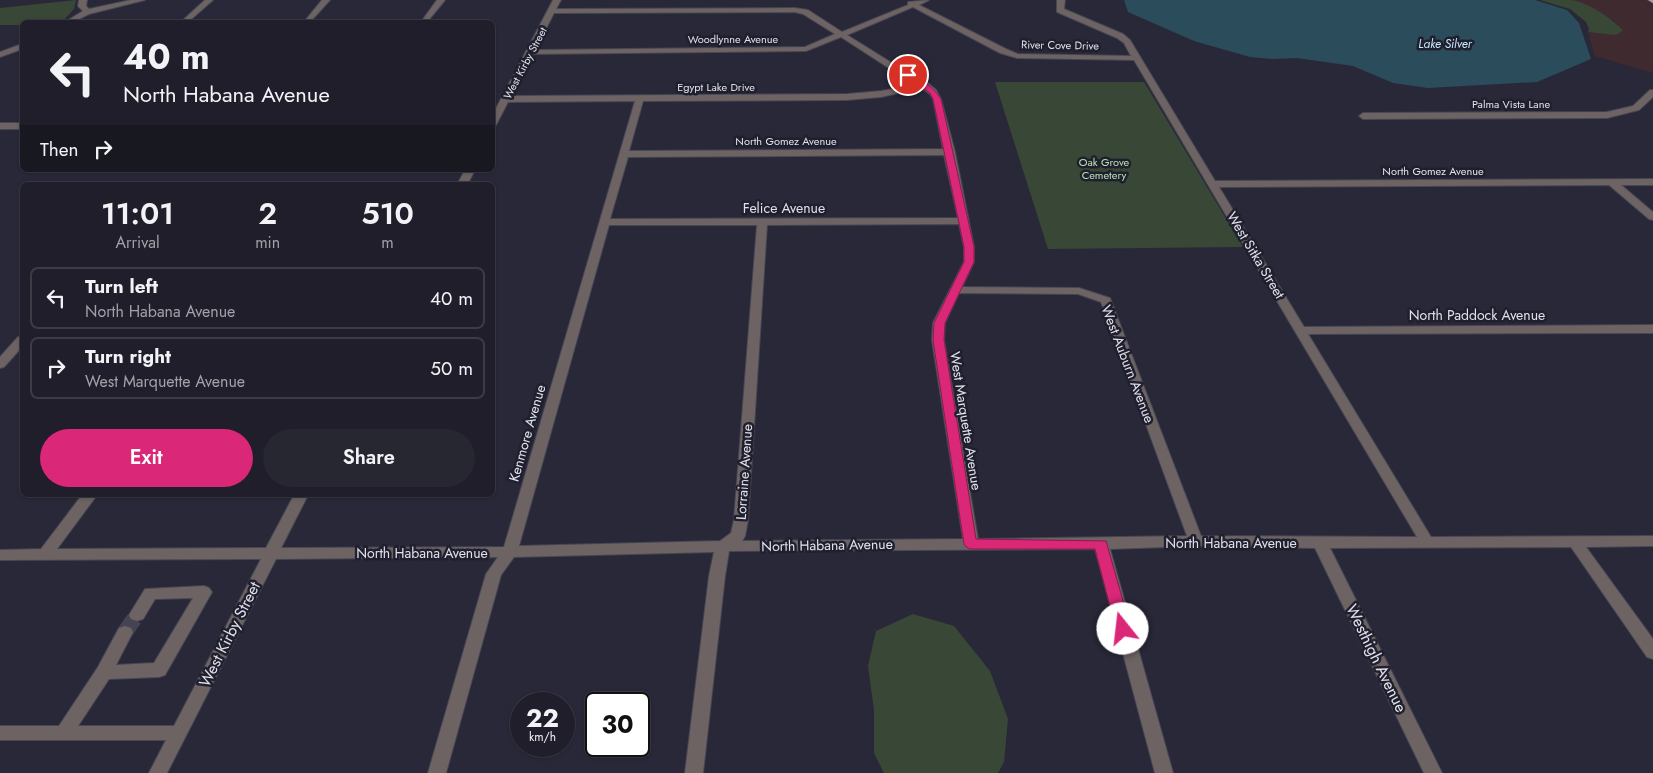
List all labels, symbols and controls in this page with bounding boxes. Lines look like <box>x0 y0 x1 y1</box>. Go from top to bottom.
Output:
street label: West Kirby Street <box>499 24 551 102</box>
street label: Woodlynne Avenue <box>688 31 779 47</box>
text: 40 m <box>123 32 210 82</box>
water label: Lake Silver <box>1418 35 1473 53</box>
street label: River Cove Drive <box>1021 36 1099 54</box>
icon: left <box>40 40 105 105</box>
pin <box>887 54 929 96</box>
icon: arrive <box>894 61 922 89</box>
text: North Habana Avenue <box>123 78 330 110</box>
street label: Egypt Lake Drive <box>677 79 755 95</box>
street label: Palma Vista Lane <box>1472 96 1550 112</box>
street label: North Gomez Avenue <box>735 133 837 149</box>
icon: right <box>89 135 117 163</box>
text: Then <box>40 136 79 163</box>
park label: Oak Grove Cemetery <box>1079 154 1130 183</box>
street label: North Gomez Avenue <box>1382 163 1484 179</box>
text: 11:01 <box>101 192 174 235</box>
text: 2 <box>258 192 277 235</box>
text: 510 <box>361 192 414 235</box>
street label: Felice Avenue <box>743 198 825 218</box>
street label: West Sitka Street <box>1222 208 1290 303</box>
text: Arrival <box>116 231 160 254</box>
text: min <box>255 231 280 254</box>
text: m <box>381 231 394 254</box>
text: Turn left <box>85 273 158 300</box>
icon: left <box>42 284 70 312</box>
text: 40 m <box>430 285 473 312</box>
text: North Habana Avenue <box>85 300 235 323</box>
street label: West Auburn Avenue <box>1096 302 1160 426</box>
street label: North Paddock Avenue <box>1409 305 1545 325</box>
text: Turn right <box>85 343 171 370</box>
street label: West Marquette Avenue <box>945 350 987 492</box>
icon: right <box>42 354 70 382</box>
text: 50 m <box>430 355 473 382</box>
text: West Marquette Avenue <box>85 370 245 393</box>
street label: Kenmore Avenue <box>504 382 550 484</box>
street label: Lorraine Avenue <box>731 423 757 521</box>
button: Exit <box>40 429 253 487</box>
button: Share <box>263 429 475 487</box>
street label: North Habana Avenue <box>1165 533 1297 553</box>
street label: North Habana Avenue <box>761 534 893 556</box>
street label: North Habana Avenue <box>356 543 488 563</box>
street label: West Kirby Street <box>193 577 266 691</box>
street label: Westhigh Avenue <box>1340 600 1413 716</box>
position arrow <box>1096 602 1148 654</box>
speed limit sign: 30 <box>585 692 650 757</box>
text: 22 <box>526 700 559 736</box>
text: km/h <box>529 728 556 746</box>

